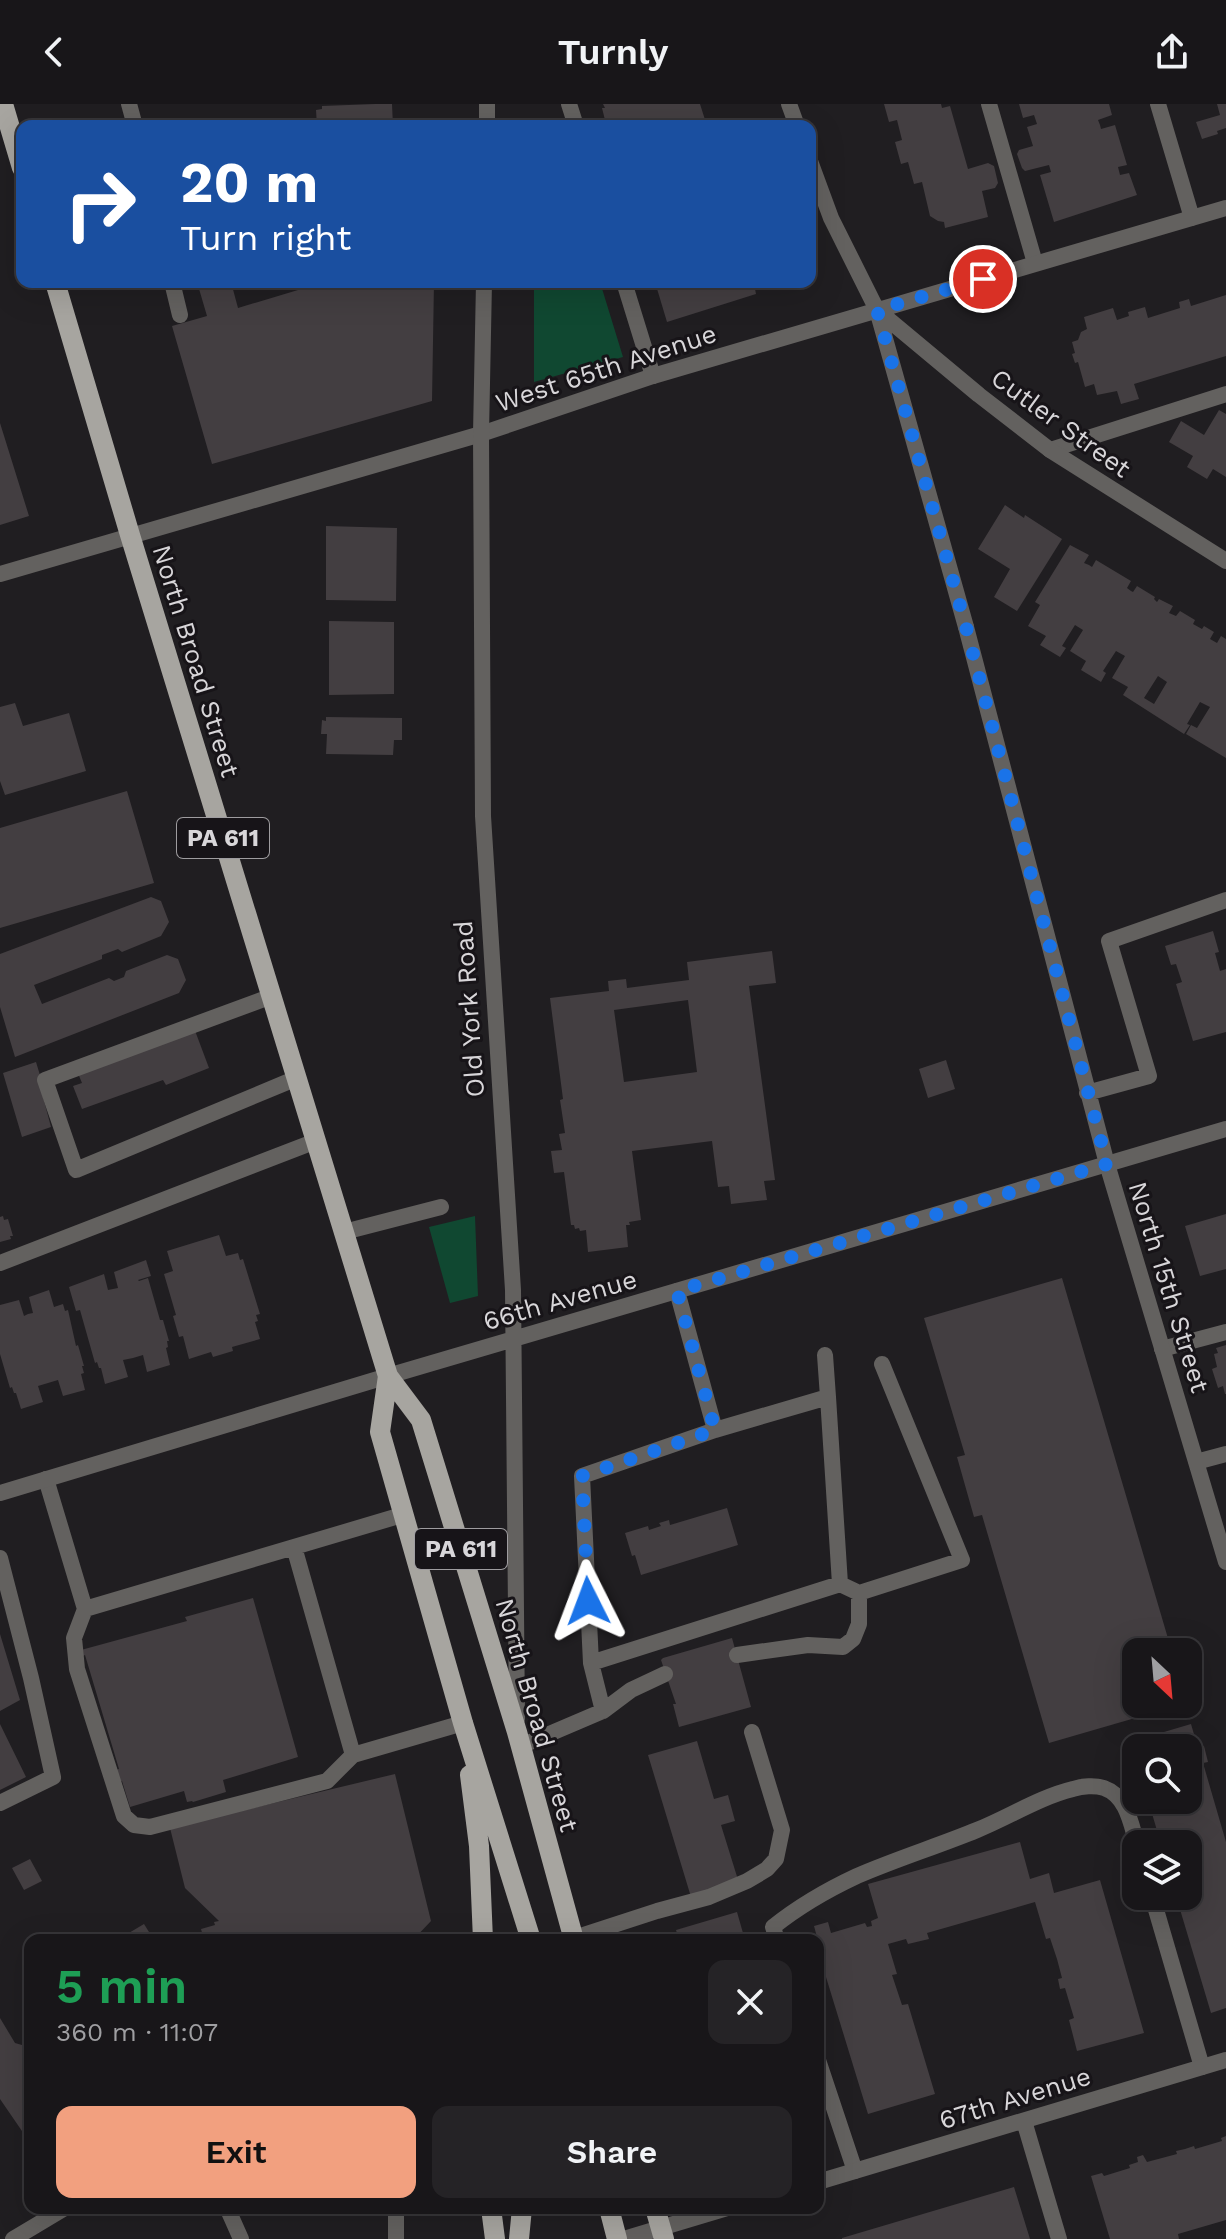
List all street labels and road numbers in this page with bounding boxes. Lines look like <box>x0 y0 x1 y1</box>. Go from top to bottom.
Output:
street label: West 65th Avenue <box>492 318 720 418</box>
street label: Cutler Street <box>985 362 1137 484</box>
street label: North Broad Street <box>146 541 246 781</box>
road number: PA 611 <box>177 818 269 858</box>
street label: Old York Road <box>448 920 490 1098</box>
street label: North 15th Street <box>1123 1178 1215 1396</box>
street label: 66th Avenue <box>480 1264 640 1336</box>
road number: PA 611 <box>415 1529 507 1569</box>
street label: North Broad Street <box>489 1595 585 1835</box>
street label: 67th Avenue <box>936 2061 1094 2135</box>

